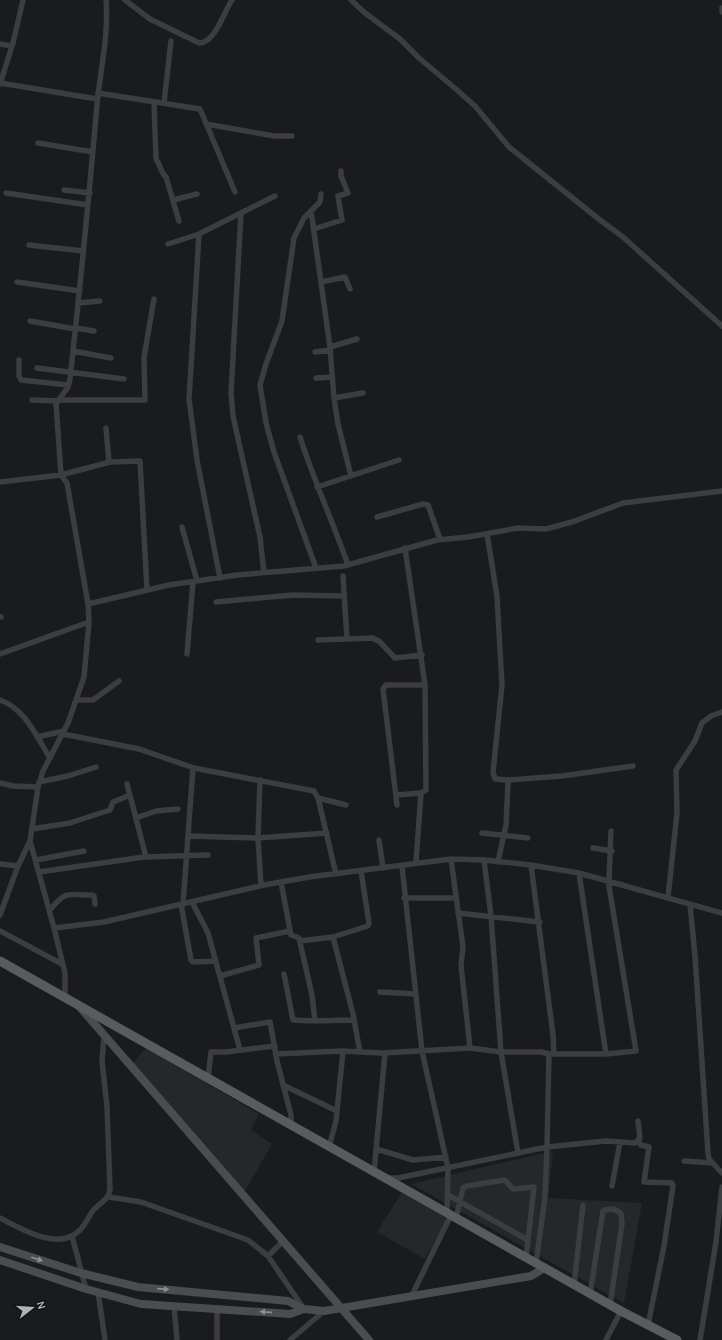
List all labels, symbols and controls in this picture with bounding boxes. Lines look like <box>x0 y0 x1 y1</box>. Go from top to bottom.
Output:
one-way arrow <box>31 1256 43 1262</box>
one-way arrow <box>157 1286 169 1293</box>
north arrow <box>12 1288 52 1328</box>
text: N <box>34 1300 48 1311</box>
one-way arrow <box>260 1309 272 1316</box>

